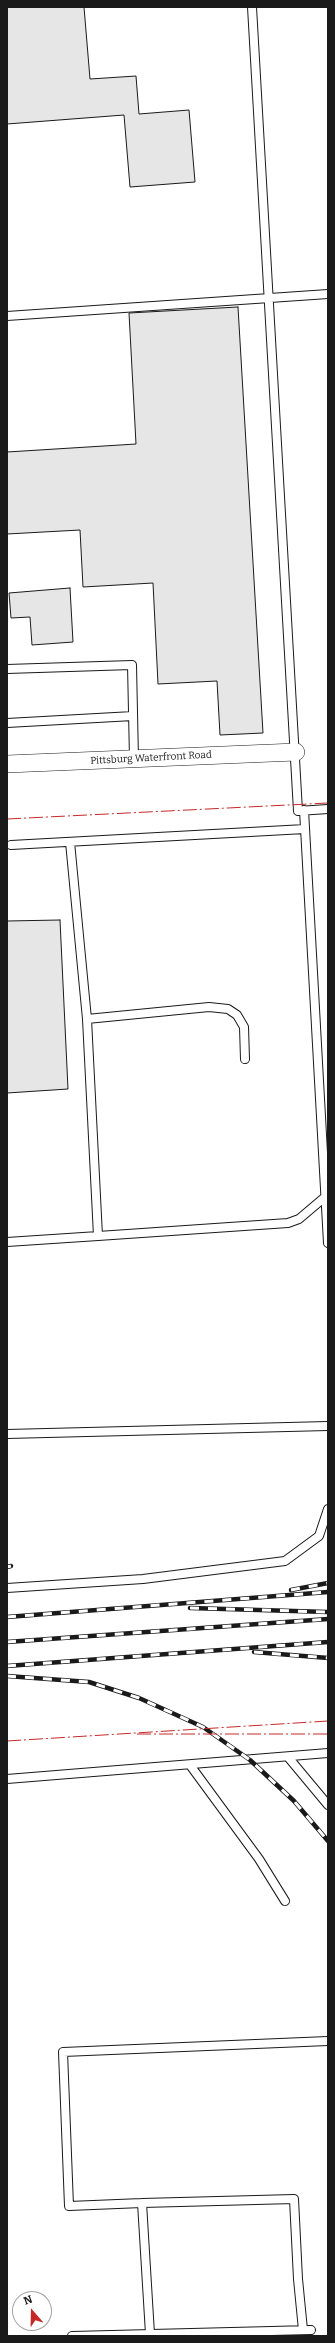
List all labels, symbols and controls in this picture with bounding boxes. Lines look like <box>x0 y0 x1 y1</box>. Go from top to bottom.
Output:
street label: Pittsburg Waterfront Road <box>90 749 212 767</box>
north arrow <box>12 2291 52 2331</box>
text: N <box>22 2293 34 2308</box>

